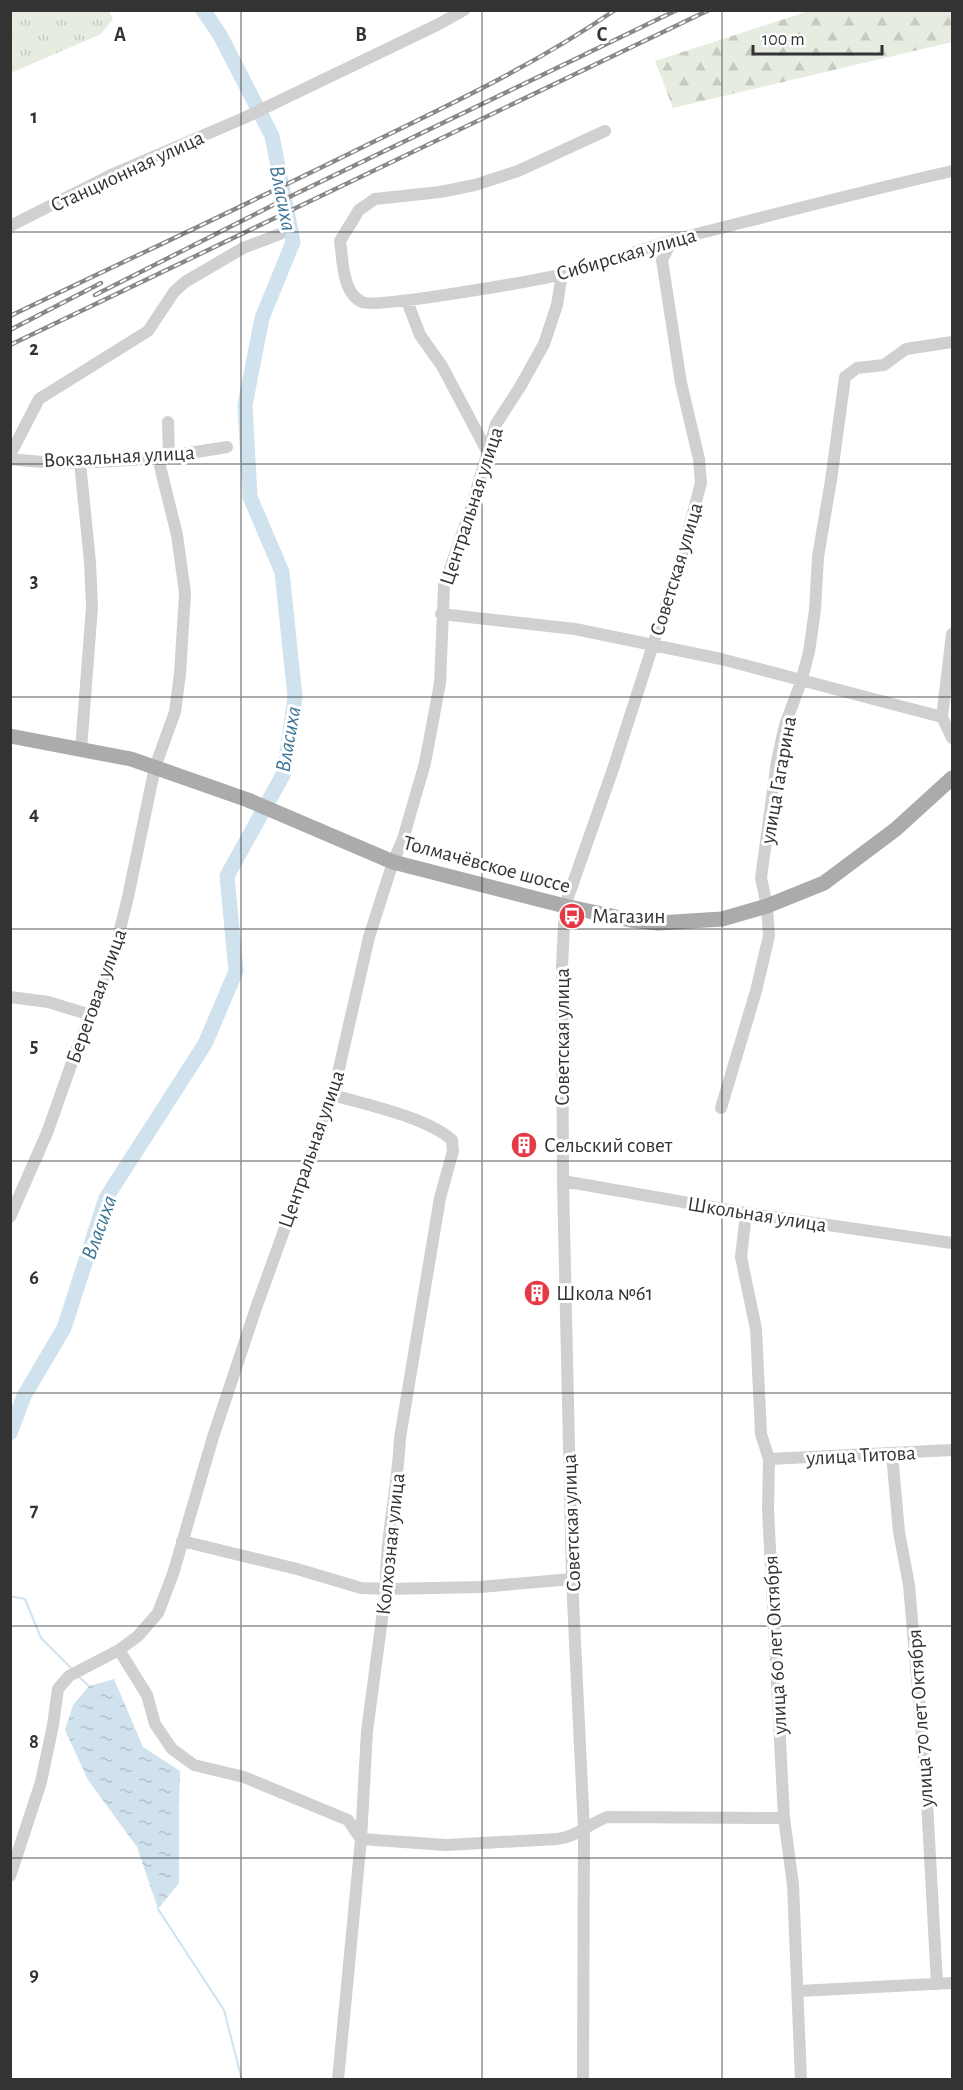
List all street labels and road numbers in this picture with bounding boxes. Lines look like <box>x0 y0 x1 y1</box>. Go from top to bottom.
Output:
street label: Станционная улица <box>47 127 207 216</box>
street label: Сибирская улица <box>554 224 699 284</box>
street label: Центральная улица <box>436 424 507 588</box>
street label: Вокзальная улица <box>43 442 196 471</box>
street label: Советская улица <box>646 500 707 638</box>
street label: улица Гагарина <box>757 714 800 846</box>
street label: Толмачёвское шоссе <box>401 832 573 897</box>
street label: Береговая улица <box>62 926 131 1066</box>
street label: Советская улица <box>552 967 573 1106</box>
street label: Центральная улица <box>275 1067 348 1231</box>
street label: Школьная улица <box>686 1193 828 1236</box>
street label: улица Титова <box>805 1442 917 1469</box>
street label: Советская улица <box>559 1453 584 1592</box>
street label: Колхозная улица <box>373 1472 408 1616</box>
street label: улица 60 лет Октября <box>760 1555 791 1736</box>
street label: улица 70 лет Октября <box>904 1628 937 1809</box>

